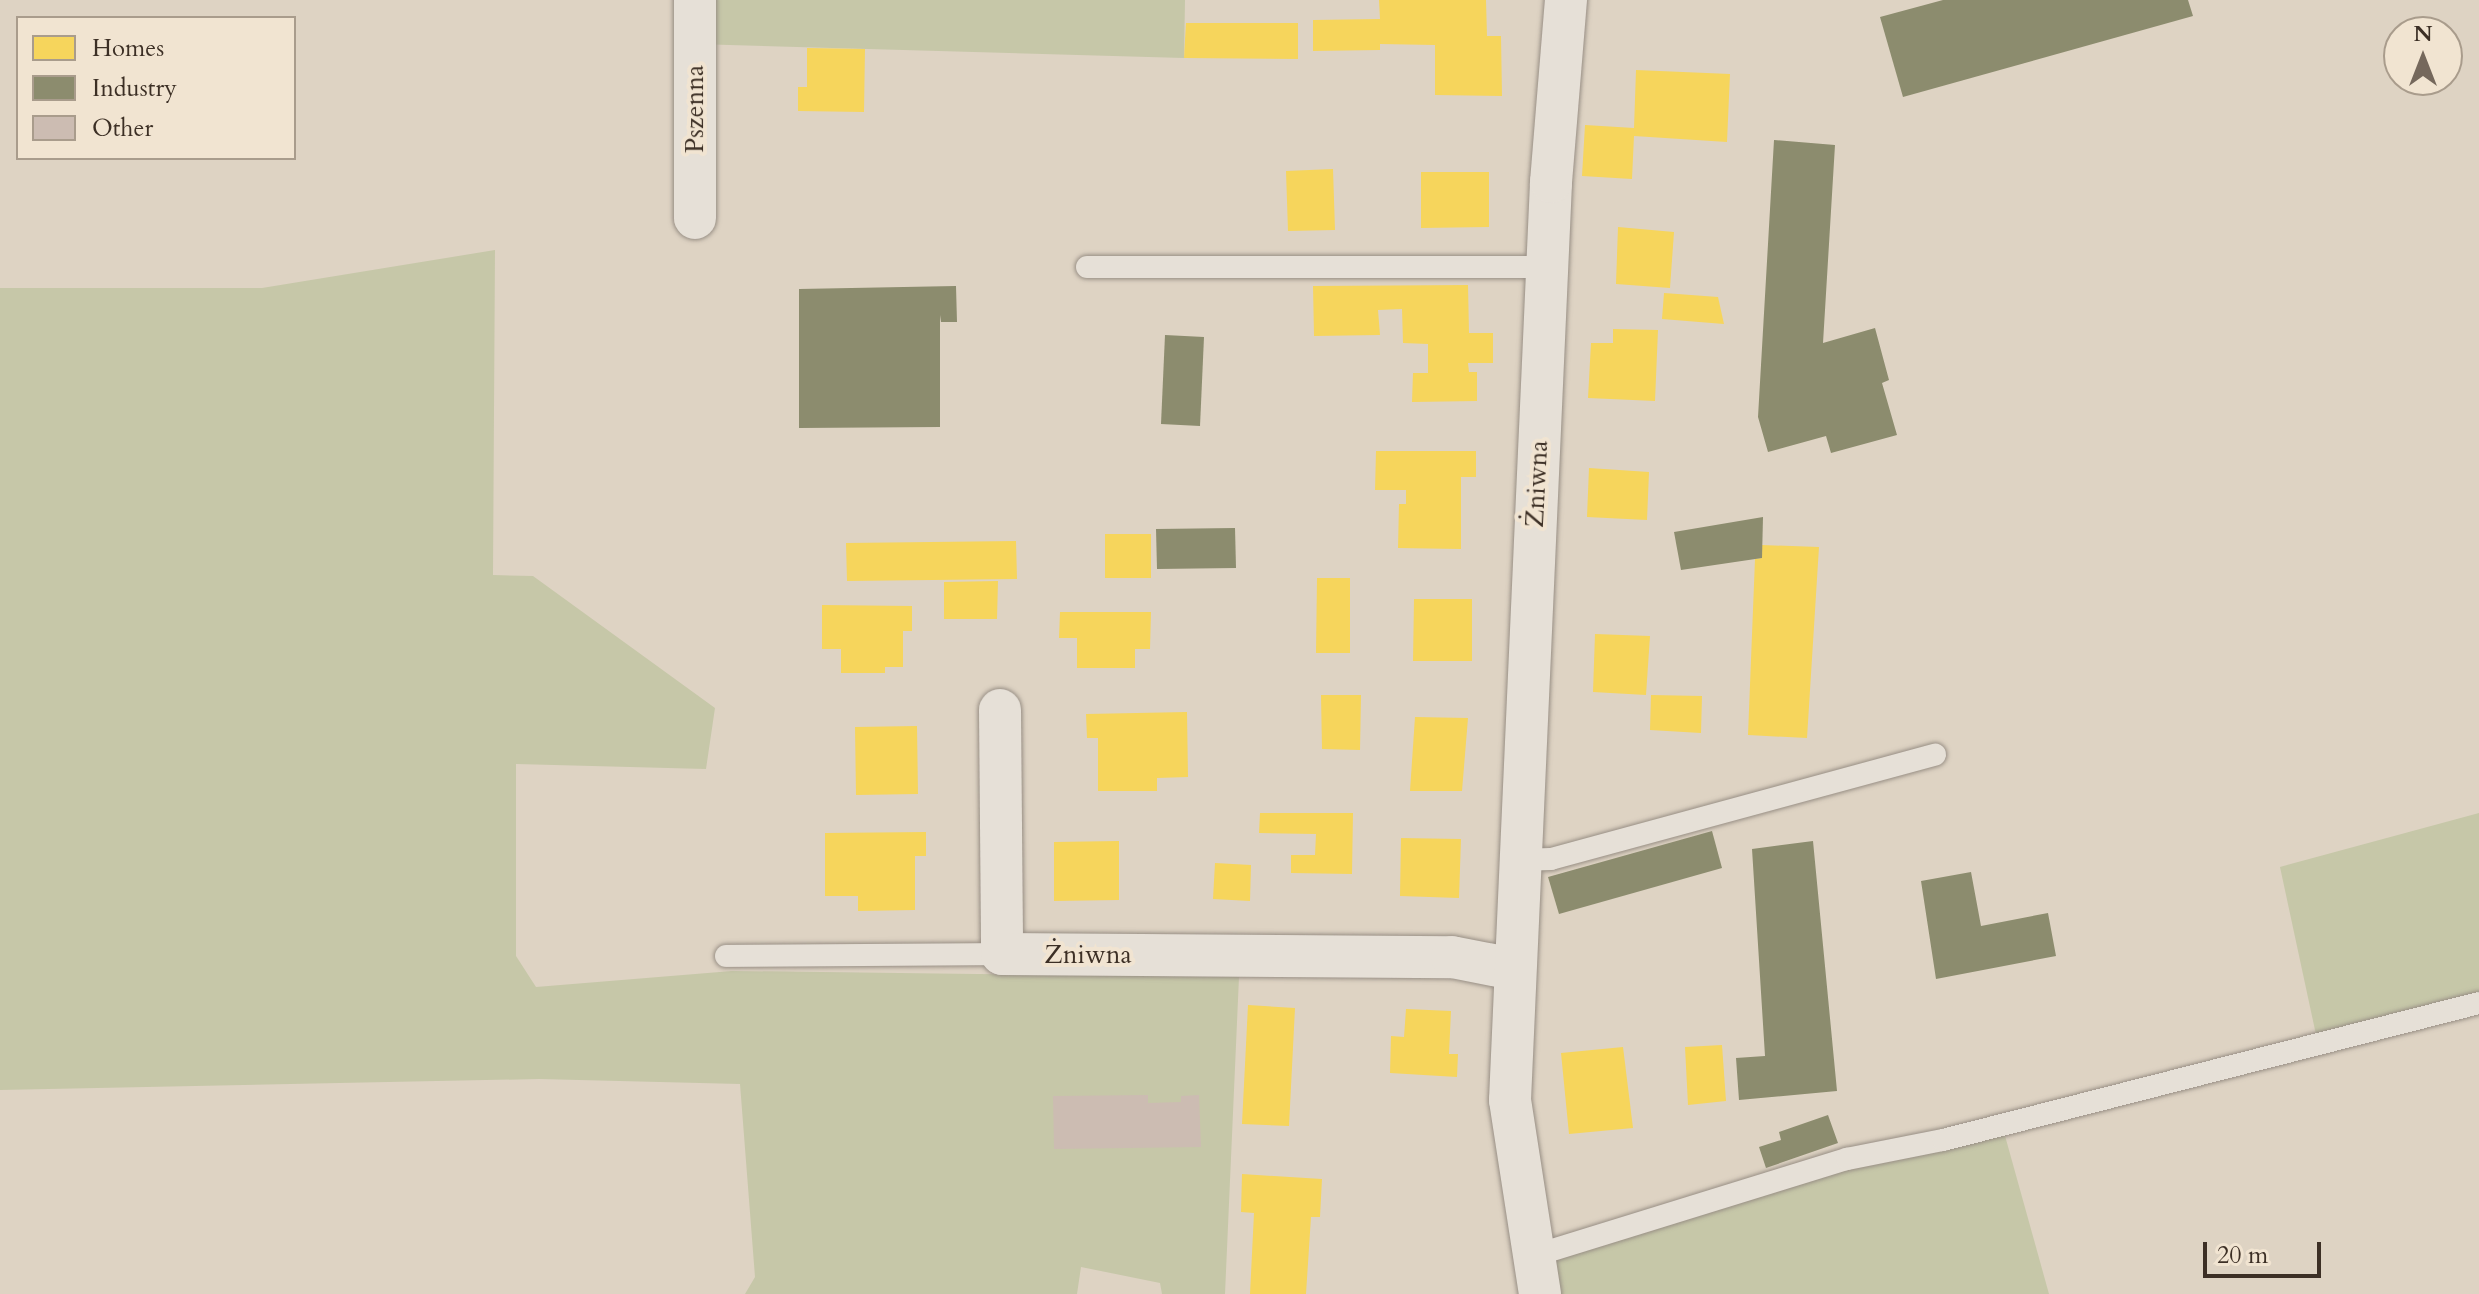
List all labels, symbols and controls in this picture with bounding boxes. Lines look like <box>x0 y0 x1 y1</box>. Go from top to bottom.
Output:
legend <box>16 16 296 160</box>
north arrow <box>2383 16 2463 96</box>
text: N <box>2413 19 2433 49</box>
text: Homes <box>92 32 164 65</box>
street label: Pszenna <box>679 65 711 153</box>
text: Industry <box>92 72 177 105</box>
text: Other <box>92 112 153 145</box>
street label: Żniwna <box>1519 440 1555 528</box>
street label: Żniwna <box>1044 939 1132 971</box>
scale bar <box>2207 1226 2325 1276</box>
text: 20 m <box>2217 1239 2268 1272</box>

